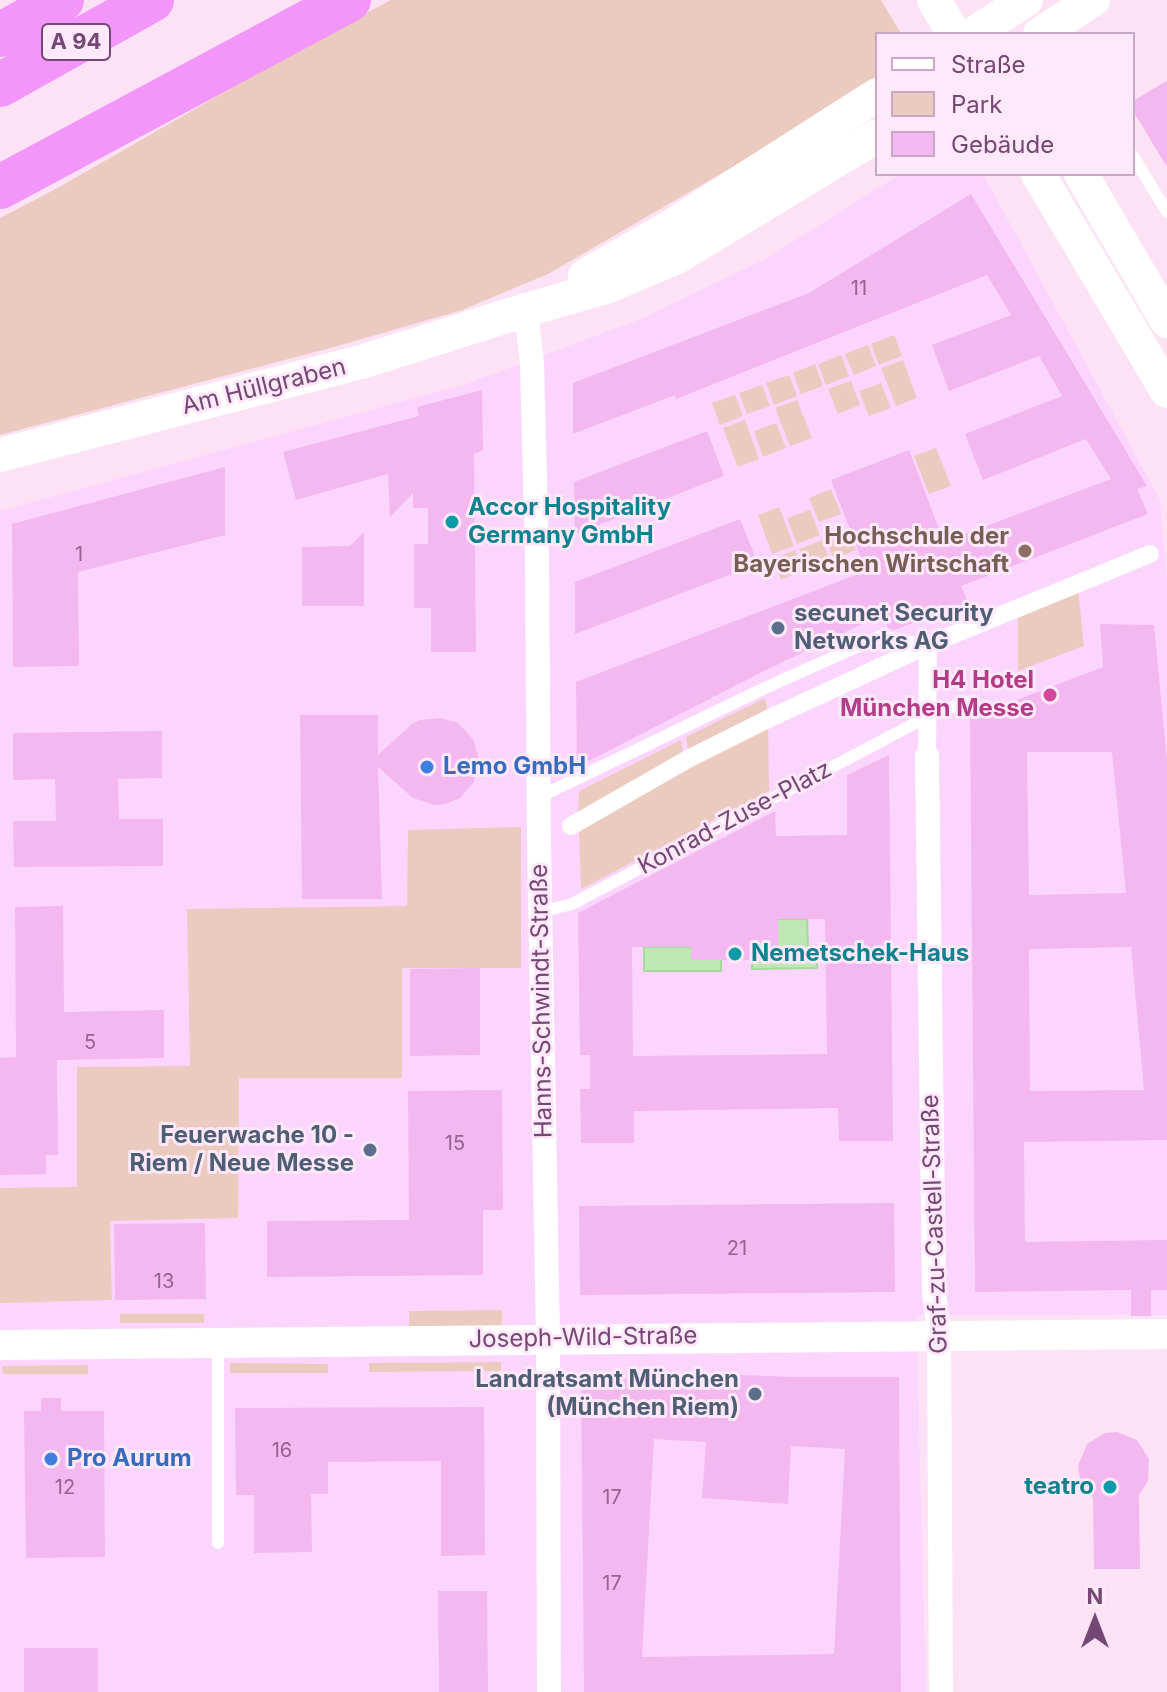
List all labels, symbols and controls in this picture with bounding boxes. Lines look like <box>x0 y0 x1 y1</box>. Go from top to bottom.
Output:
road number: A 94 <box>42 24 110 60</box>
legend <box>875 32 1135 176</box>
text: Straße <box>951 50 1026 79</box>
text: Park <box>951 90 1002 119</box>
text: Gebäude <box>951 130 1054 159</box>
house number: 11 <box>851 277 867 301</box>
street label: Am Hüllgraben <box>179 353 349 421</box>
place label: Accor Hospitality Germany GmbH <box>468 494 671 550</box>
marker: Accor Hospitality Germany GmbH <box>443 513 461 531</box>
place label: Hochschule der Bayerischen Wirtschaft <box>733 523 1009 579</box>
marker: Hochschule der Bayerischen Wirtschaft <box>1016 542 1034 560</box>
house number: 1 <box>75 543 83 567</box>
place label: secunet Security Networks AG <box>794 600 994 656</box>
marker: secunet Security Networks AG <box>769 619 787 637</box>
place label: H4 Hotel München Messe <box>840 667 1034 723</box>
marker: H4 Hotel München Messe <box>1041 686 1059 704</box>
place label: Lemo GmbH <box>443 753 586 781</box>
street label: Konrad-Zuse-Platz <box>633 755 837 881</box>
marker: Lemo GmbH <box>418 758 436 776</box>
street label: Hanns-Schwindt-Straße <box>525 864 559 1138</box>
place label: Nemetschek-Haus <box>751 940 969 968</box>
marker: Nemetschek-Haus <box>726 945 744 963</box>
house number: 5 <box>84 1031 96 1055</box>
street label: Graf-zu-Castell-Straße <box>916 1094 954 1354</box>
place label: Feuerwache 10 - Riem / Neue Messe <box>130 1122 354 1178</box>
house number: 15 <box>445 1132 465 1156</box>
marker: Feuerwache 10 - Riem / Neue Messe <box>361 1141 379 1159</box>
house number: 21 <box>727 1237 747 1261</box>
house number: 13 <box>154 1270 174 1294</box>
street label: Joseph-Wild-Straße <box>468 1322 698 1354</box>
place label: Landratsamt München (München Riem) <box>475 1366 739 1422</box>
marker: Landratsamt München (München Riem) <box>746 1385 764 1403</box>
house number: 16 <box>272 1439 292 1463</box>
place label: Pro Aurum <box>67 1445 192 1473</box>
marker: Pro Aurum <box>42 1450 60 1468</box>
place label: teatro <box>1024 1473 1094 1501</box>
house number: 12 <box>55 1476 75 1500</box>
marker: teatro <box>1101 1478 1119 1496</box>
house number: 17 <box>602 1486 622 1510</box>
house number: 17 <box>602 1572 622 1596</box>
north arrow <box>1055 1580 1135 1660</box>
text: N <box>1087 1583 1103 1609</box>

